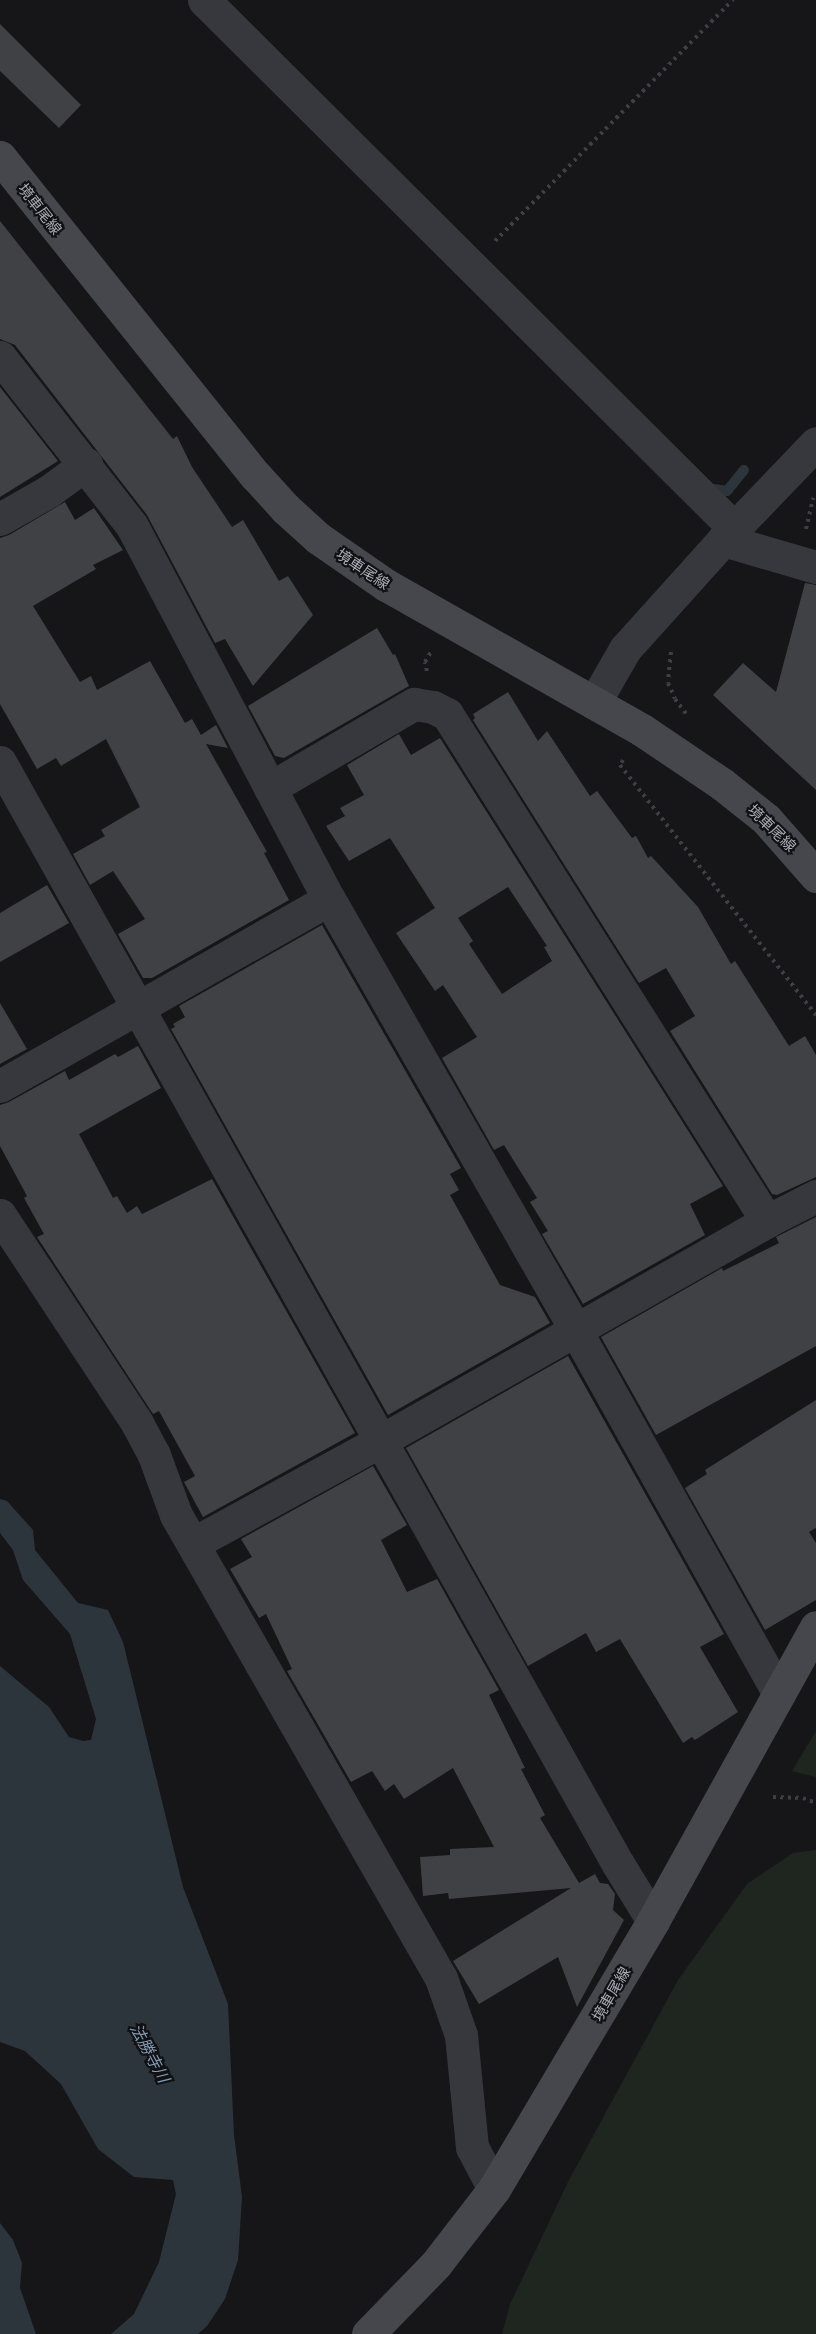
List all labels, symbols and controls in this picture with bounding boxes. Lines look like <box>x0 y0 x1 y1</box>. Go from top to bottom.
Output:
street label: 境車尾線 <box>14 180 66 238</box>
street label: 境車尾線 <box>333 545 393 593</box>
street label: 境車尾線 <box>744 801 800 855</box>
street label: 境車尾線 <box>588 1964 634 2024</box>
water label: 法勝寺川 <box>127 2020 173 2086</box>

